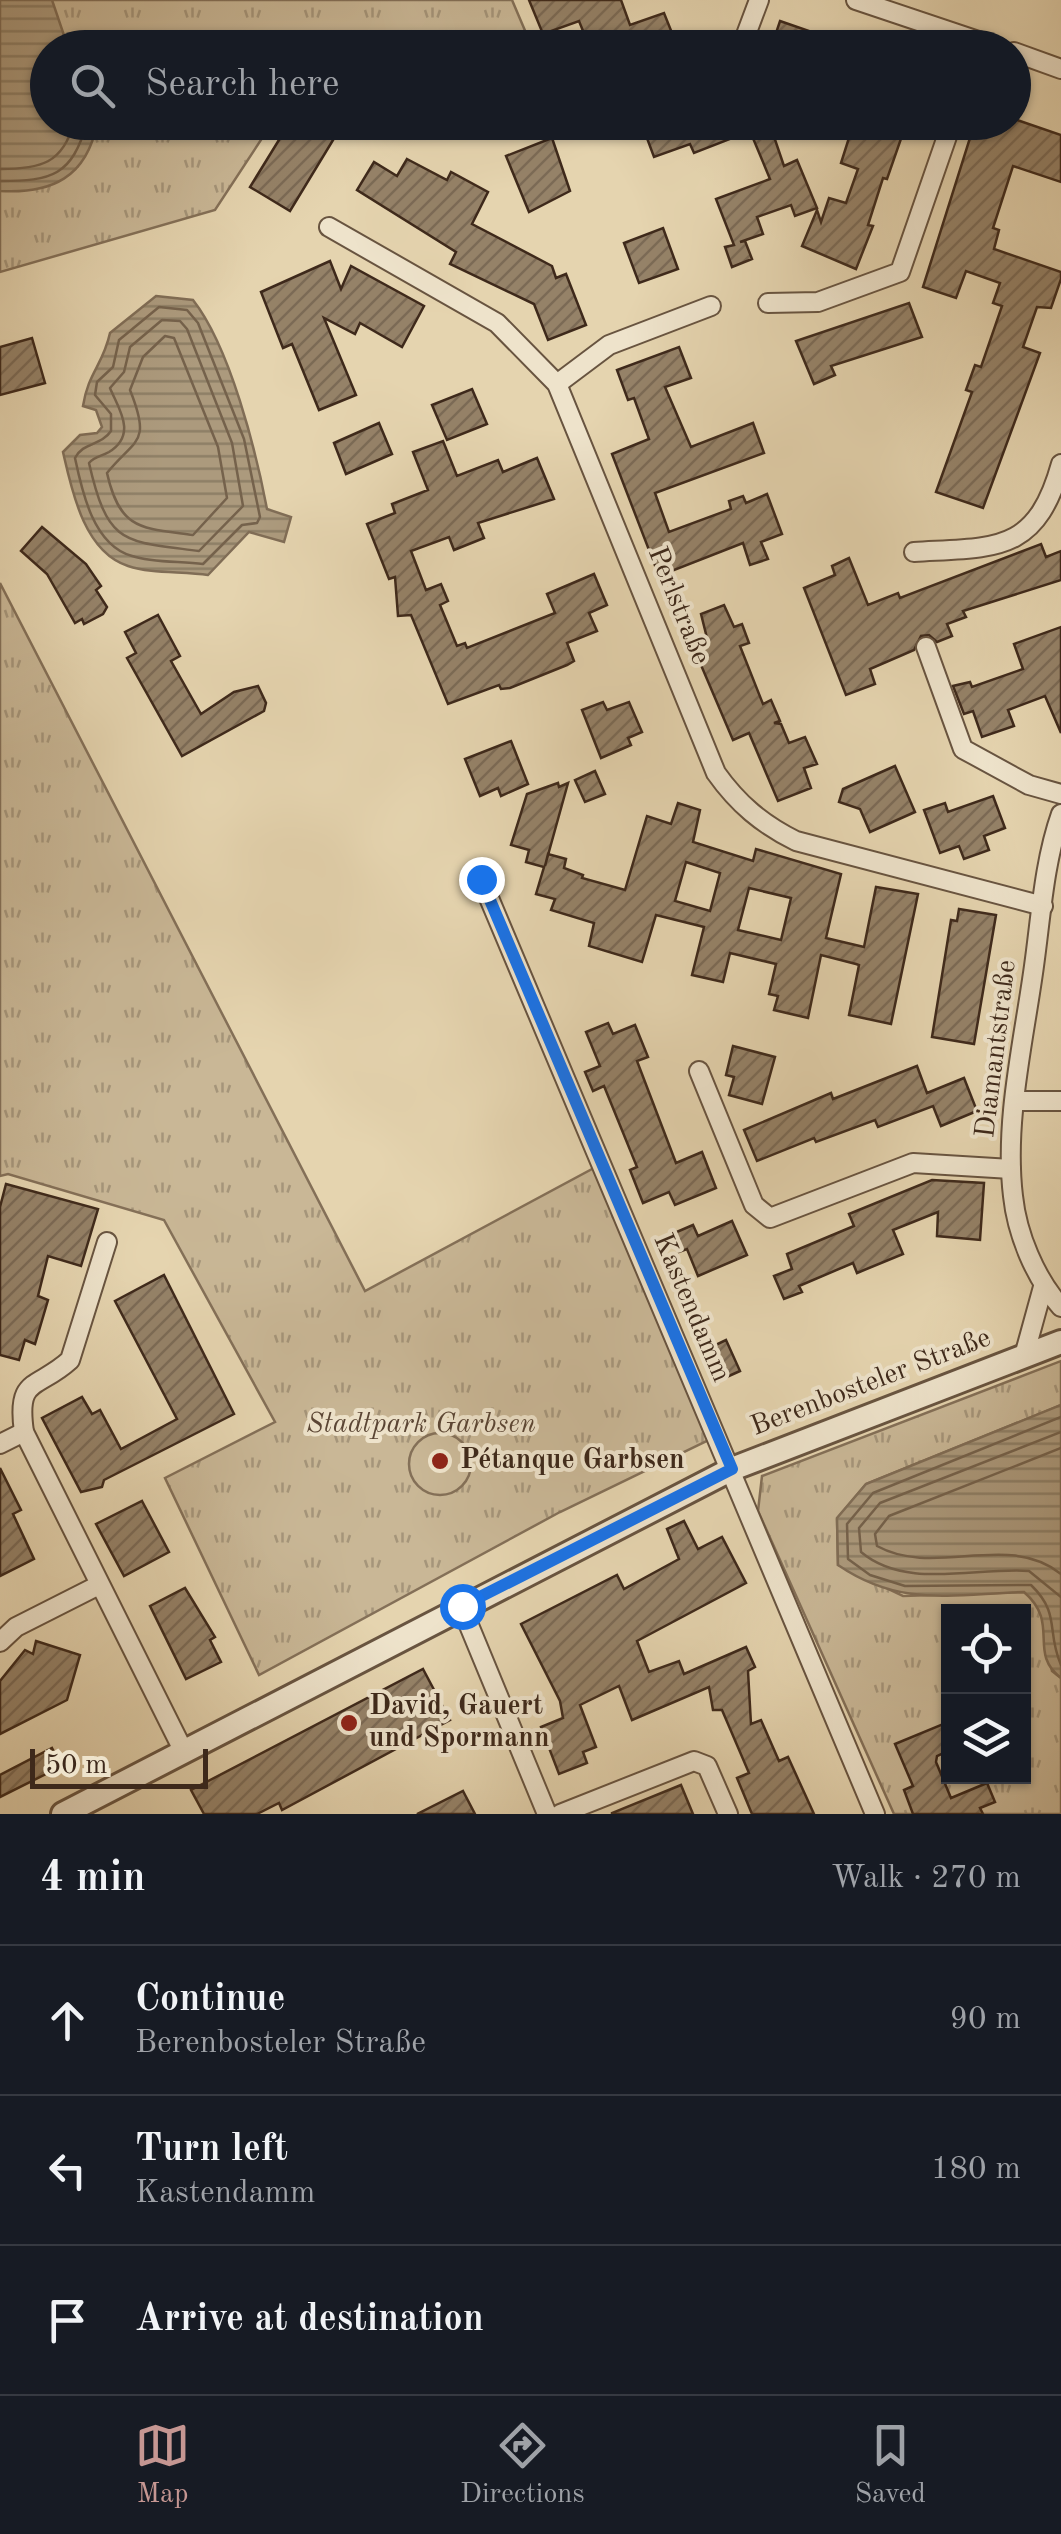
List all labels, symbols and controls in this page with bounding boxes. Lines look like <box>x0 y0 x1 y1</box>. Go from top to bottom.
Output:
search box <box>30 30 1031 140</box>
icon: search <box>65 58 120 113</box>
text: Search here <box>145 66 340 104</box>
street label: Perlstraße <box>642 543 714 669</box>
route end <box>459 857 505 903</box>
street label: Diamantstraße <box>972 958 1022 1140</box>
street label: Kastendamm <box>647 1230 735 1386</box>
street label: Berenbosteler Straße <box>747 1324 995 1442</box>
park label: Stadtpark Garbsen <box>306 1411 536 1439</box>
place label: Pétanque Garbsen <box>460 1447 685 1475</box>
marker: Pétanque Garbsen <box>429 1450 451 1472</box>
route start <box>440 1584 486 1630</box>
map controls <box>941 1604 1031 1784</box>
button: locate <box>941 1604 1031 1694</box>
place label: David, Gauert und Spormann <box>369 1693 550 1753</box>
button: layers <box>941 1694 1031 1784</box>
marker: David, Gauert und Spormann <box>338 1712 360 1734</box>
scale bar <box>30 1744 208 1788</box>
text: 50 m <box>45 1752 108 1780</box>
text: 4 min <box>40 1858 146 1900</box>
text: Walk · 270 m <box>831 1863 1021 1895</box>
text: Continue <box>135 1981 285 2019</box>
icon: ahead <box>40 1993 95 2048</box>
text: 90 m <box>950 2004 1021 2036</box>
text: Berenbosteler Straße <box>135 2028 426 2060</box>
text: Turn left <box>135 2131 288 2169</box>
icon: left <box>40 2143 95 2198</box>
text: 180 m <box>931 2154 1021 2186</box>
text: Kastendamm <box>135 2178 315 2210</box>
icon: arrive <box>40 2293 95 2348</box>
text: Arrive at destination <box>135 2301 484 2339</box>
tab: Map <box>135 2418 190 2513</box>
tab: Directions <box>460 2418 585 2513</box>
tab: Saved <box>855 2418 926 2513</box>

